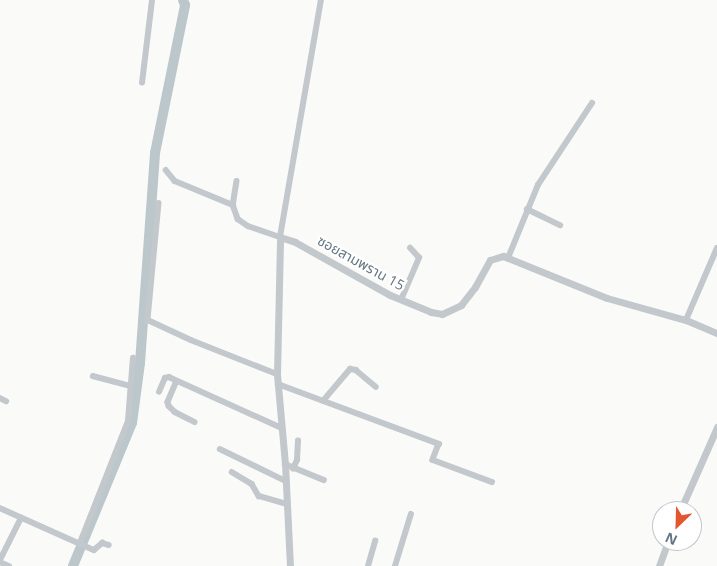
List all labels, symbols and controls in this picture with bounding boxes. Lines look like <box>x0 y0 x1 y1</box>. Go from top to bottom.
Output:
street label: ซอยสามพราน 15 <box>315 232 407 294</box>
north arrow <box>652 501 702 551</box>
text: N <box>662 528 680 550</box>

